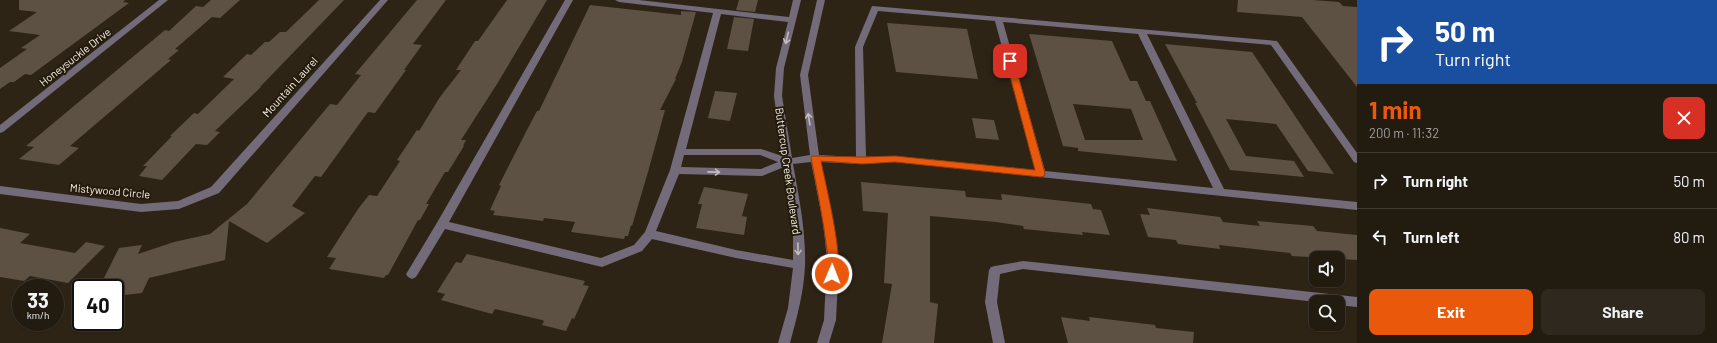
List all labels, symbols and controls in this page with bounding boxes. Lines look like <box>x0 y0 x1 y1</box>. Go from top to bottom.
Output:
text: 50 m <box>1435 14 1495 48</box>
icon: right <box>1369 16 1421 68</box>
street label: Honeysuckle Drive <box>36 25 113 89</box>
one-way arrow <box>783 31 791 44</box>
pin <box>993 44 1027 78</box>
text: Turn right <box>1435 48 1511 70</box>
icon: arrive <box>999 50 1021 72</box>
street label: Mountain Laurel <box>259 54 320 119</box>
text: 1 min <box>1369 95 1422 124</box>
button: close <box>1663 97 1705 139</box>
street label: Buttercup Creek Boulevard <box>773 107 804 235</box>
one-way arrow <box>805 113 813 126</box>
text: 200 m · 11:32 <box>1369 125 1439 141</box>
one-way arrow <box>707 168 720 176</box>
icon: right <box>1369 170 1391 192</box>
text: Turn right <box>1403 172 1468 190</box>
text: 50 m <box>1673 172 1705 190</box>
street label: Mistywood Circle <box>69 181 151 200</box>
icon: left <box>1369 226 1391 248</box>
text: Turn left <box>1403 228 1459 246</box>
text: 80 m <box>1673 228 1705 246</box>
one-way arrow <box>794 242 802 255</box>
map controls <box>1309 251 1345 331</box>
button: sound <box>1309 251 1345 287</box>
position arrow <box>811 253 853 295</box>
speed limit sign: 40 <box>72 279 124 331</box>
text: 33 <box>27 288 49 312</box>
button: Exit <box>1369 289 1533 335</box>
button: Share <box>1541 289 1705 335</box>
button: search <box>1309 295 1345 331</box>
text: km/h <box>27 309 49 321</box>

